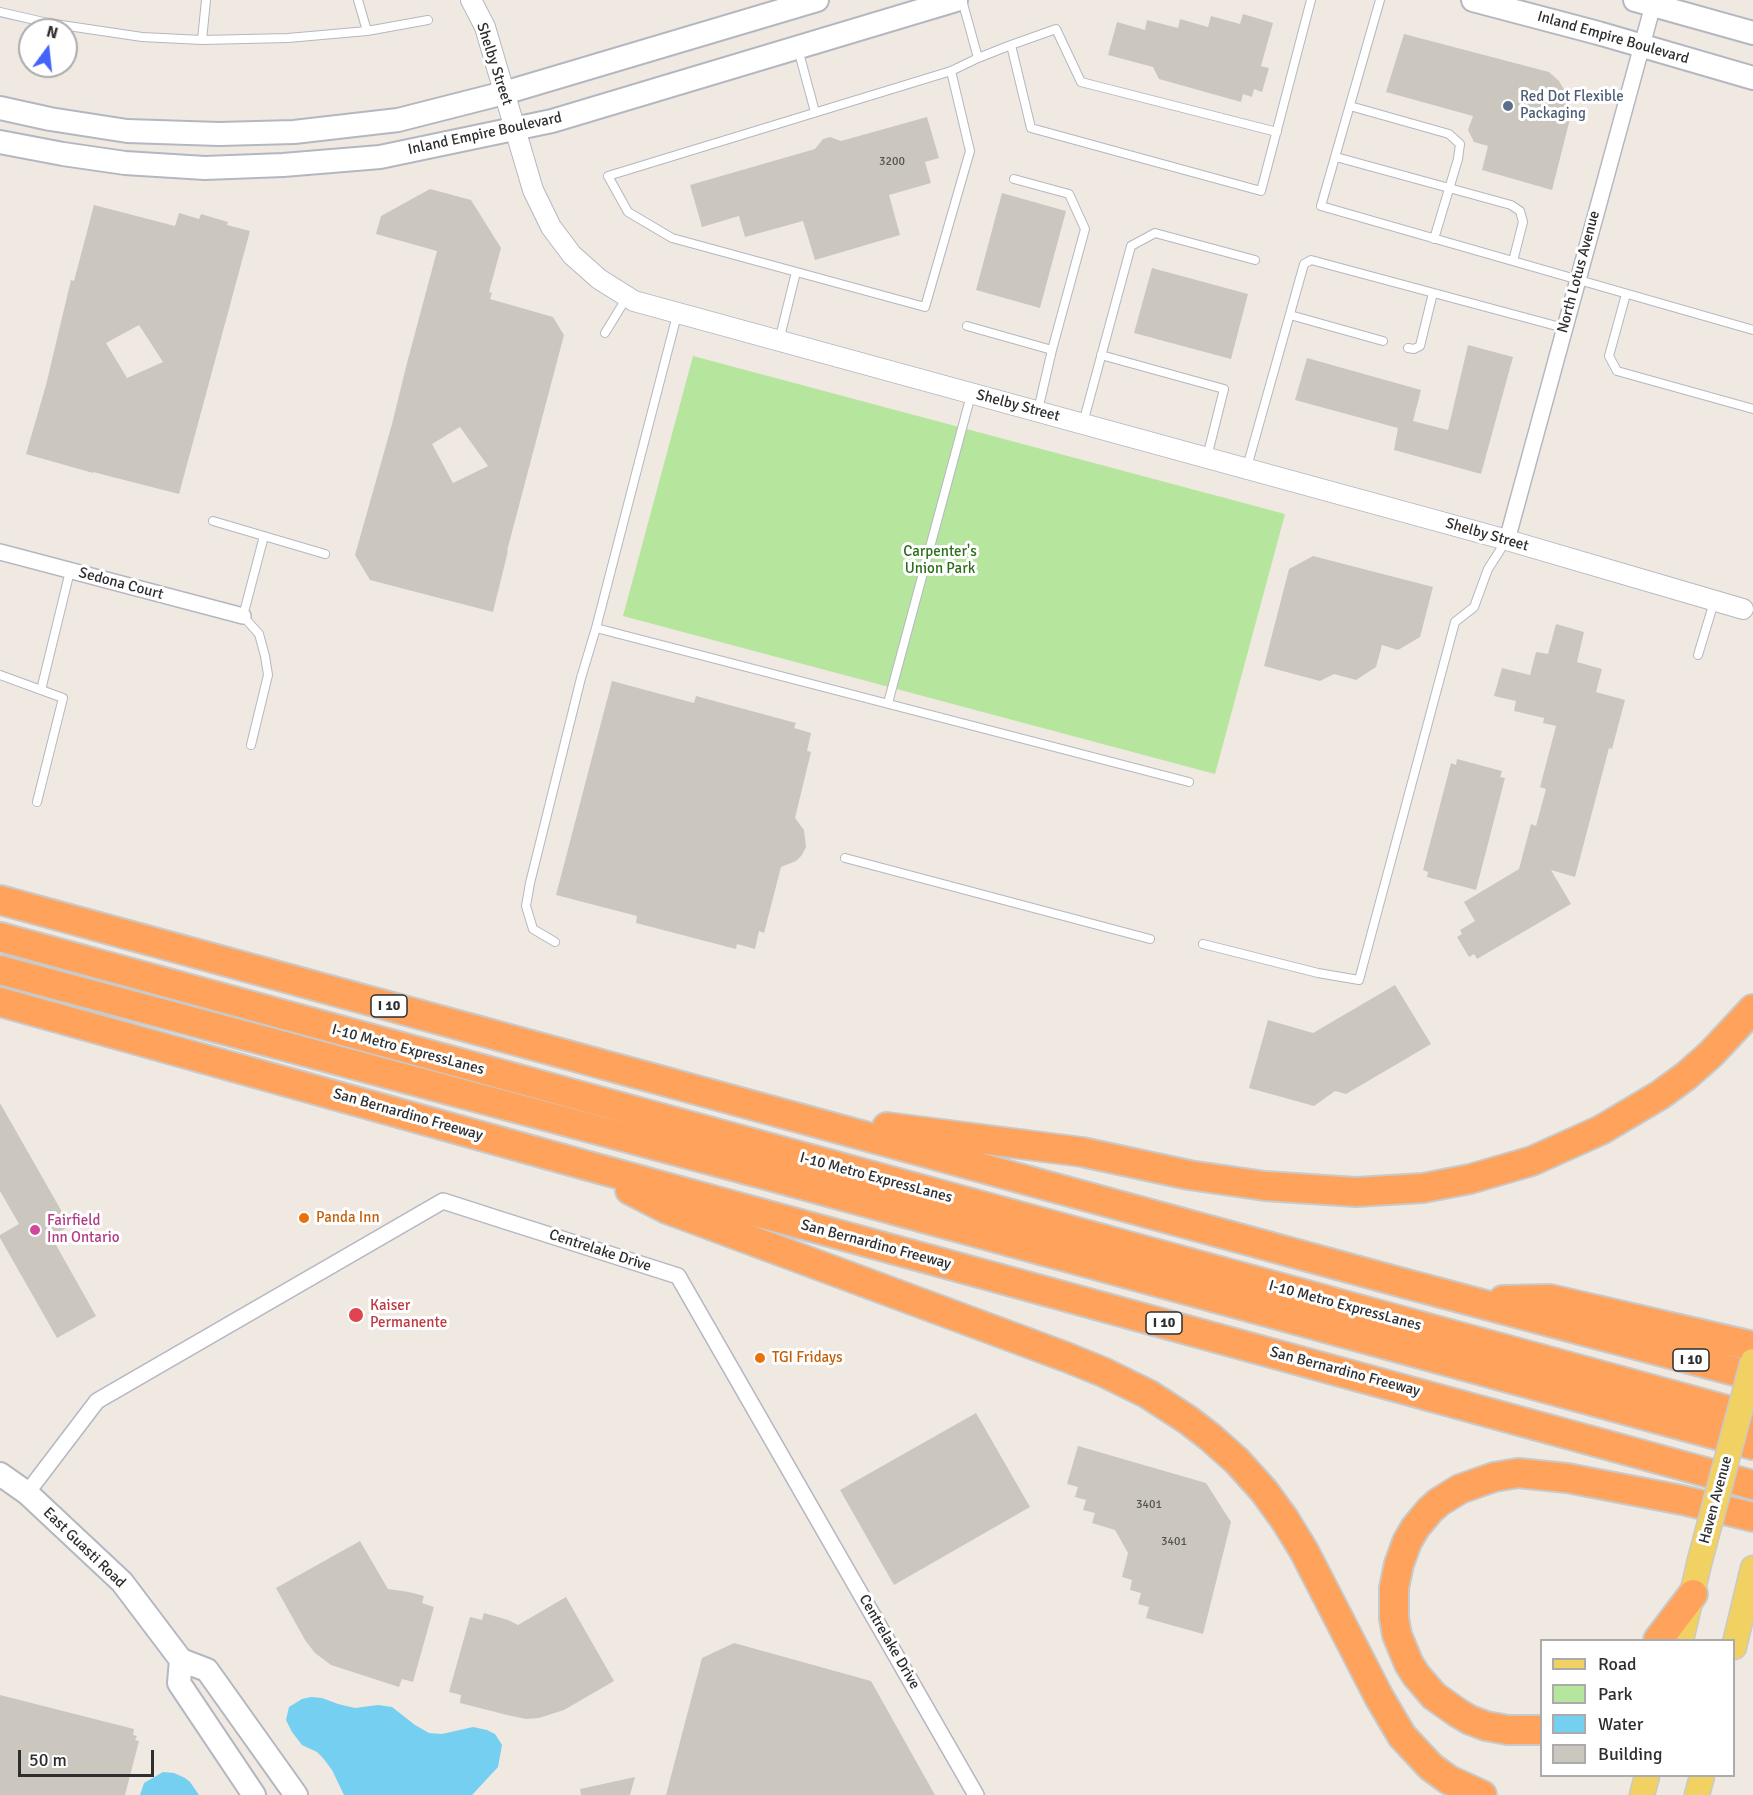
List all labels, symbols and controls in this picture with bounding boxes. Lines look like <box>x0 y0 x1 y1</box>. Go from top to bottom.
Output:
street label: Inland Empire Boulevard <box>1535 8 1691 68</box>
north arrow <box>18 18 78 78</box>
street label: Shelby Street <box>472 20 516 108</box>
text: N <box>44 21 60 44</box>
place label: Red Dot Flexible Packaging <box>1520 88 1624 123</box>
marker: Red Dot Flexible Packaging <box>1501 99 1515 113</box>
street label: Inland Empire Boulevard <box>406 109 564 159</box>
house number: 3200 <box>879 155 905 169</box>
street label: North Lotus Avenue <box>1554 209 1604 335</box>
street label: Shelby Street <box>974 386 1062 426</box>
street label: Shelby Street <box>1443 515 1531 555</box>
park label: Carpenter's Union Park <box>903 543 977 578</box>
street label: Sedona Court <box>77 564 165 604</box>
road number: I 10 <box>371 995 407 1017</box>
street label: I-10 Metro ExpressLanes <box>330 1021 486 1079</box>
street label: San Bernardino Freeway <box>331 1085 485 1145</box>
street label: I-10 Metro ExpressLanes <box>798 1149 954 1207</box>
place label: Panda Inn <box>316 1209 380 1227</box>
marker: Panda Inn <box>297 1211 311 1225</box>
place label: Fairfield Inn Ontario <box>47 1212 120 1247</box>
street label: San Bernardino Freeway <box>799 1216 953 1274</box>
marker: Fairfield Inn Ontario <box>28 1223 42 1237</box>
street label: Centrelake Drive <box>547 1226 653 1276</box>
street label: I-10 Metro ExpressLanes <box>1267 1277 1423 1335</box>
place label: Kaiser Permanente <box>370 1297 447 1332</box>
marker: Kaiser Permanente <box>347 1306 365 1324</box>
road number: I 10 <box>1146 1312 1182 1334</box>
street label: San Bernardino Freeway <box>1268 1343 1422 1401</box>
place label: TGI Fridays <box>772 1349 843 1367</box>
road number: I 10 <box>1673 1349 1709 1371</box>
marker: TGI Fridays <box>753 1351 767 1365</box>
street label: Haven Avenue <box>1696 1454 1736 1546</box>
house number: 3401 <box>1136 1498 1162 1512</box>
street label: East Guasti Road <box>39 1504 129 1592</box>
house number: 3401 <box>1161 1535 1187 1549</box>
street label: Centrelake Drive <box>855 1591 923 1693</box>
legend <box>1540 1639 1735 1777</box>
text: Road <box>1598 1653 1637 1675</box>
text: Park <box>1598 1683 1633 1705</box>
text: Water <box>1598 1713 1643 1735</box>
scale bar <box>21 1738 158 1776</box>
text: Building <box>1598 1743 1662 1765</box>
text: 50 m <box>29 1749 67 1771</box>

